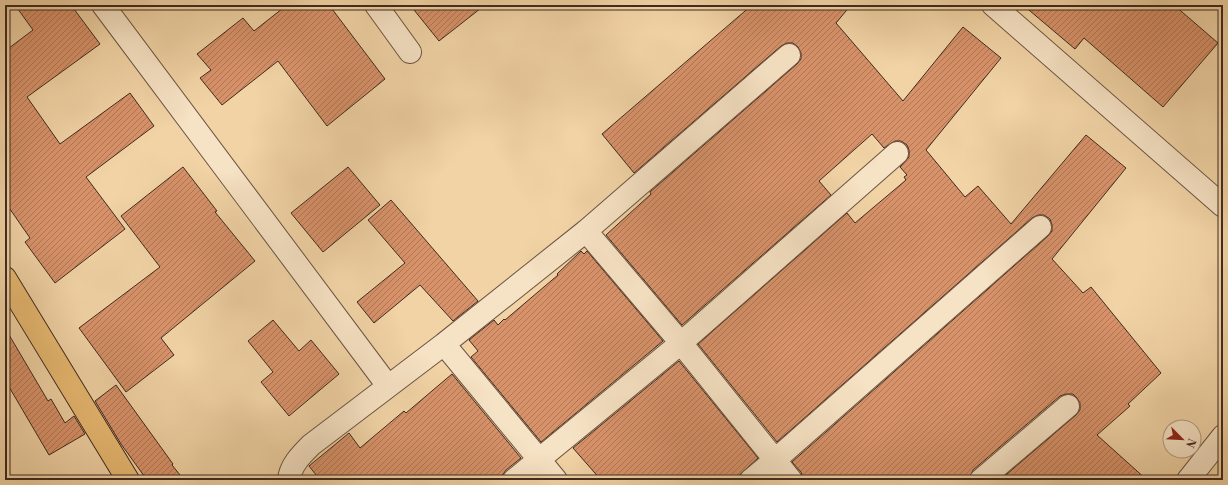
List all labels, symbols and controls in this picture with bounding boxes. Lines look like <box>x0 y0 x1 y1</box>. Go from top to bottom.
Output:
north arrow <box>1162 419 1202 459</box>
text: N <box>1182 436 1198 450</box>

